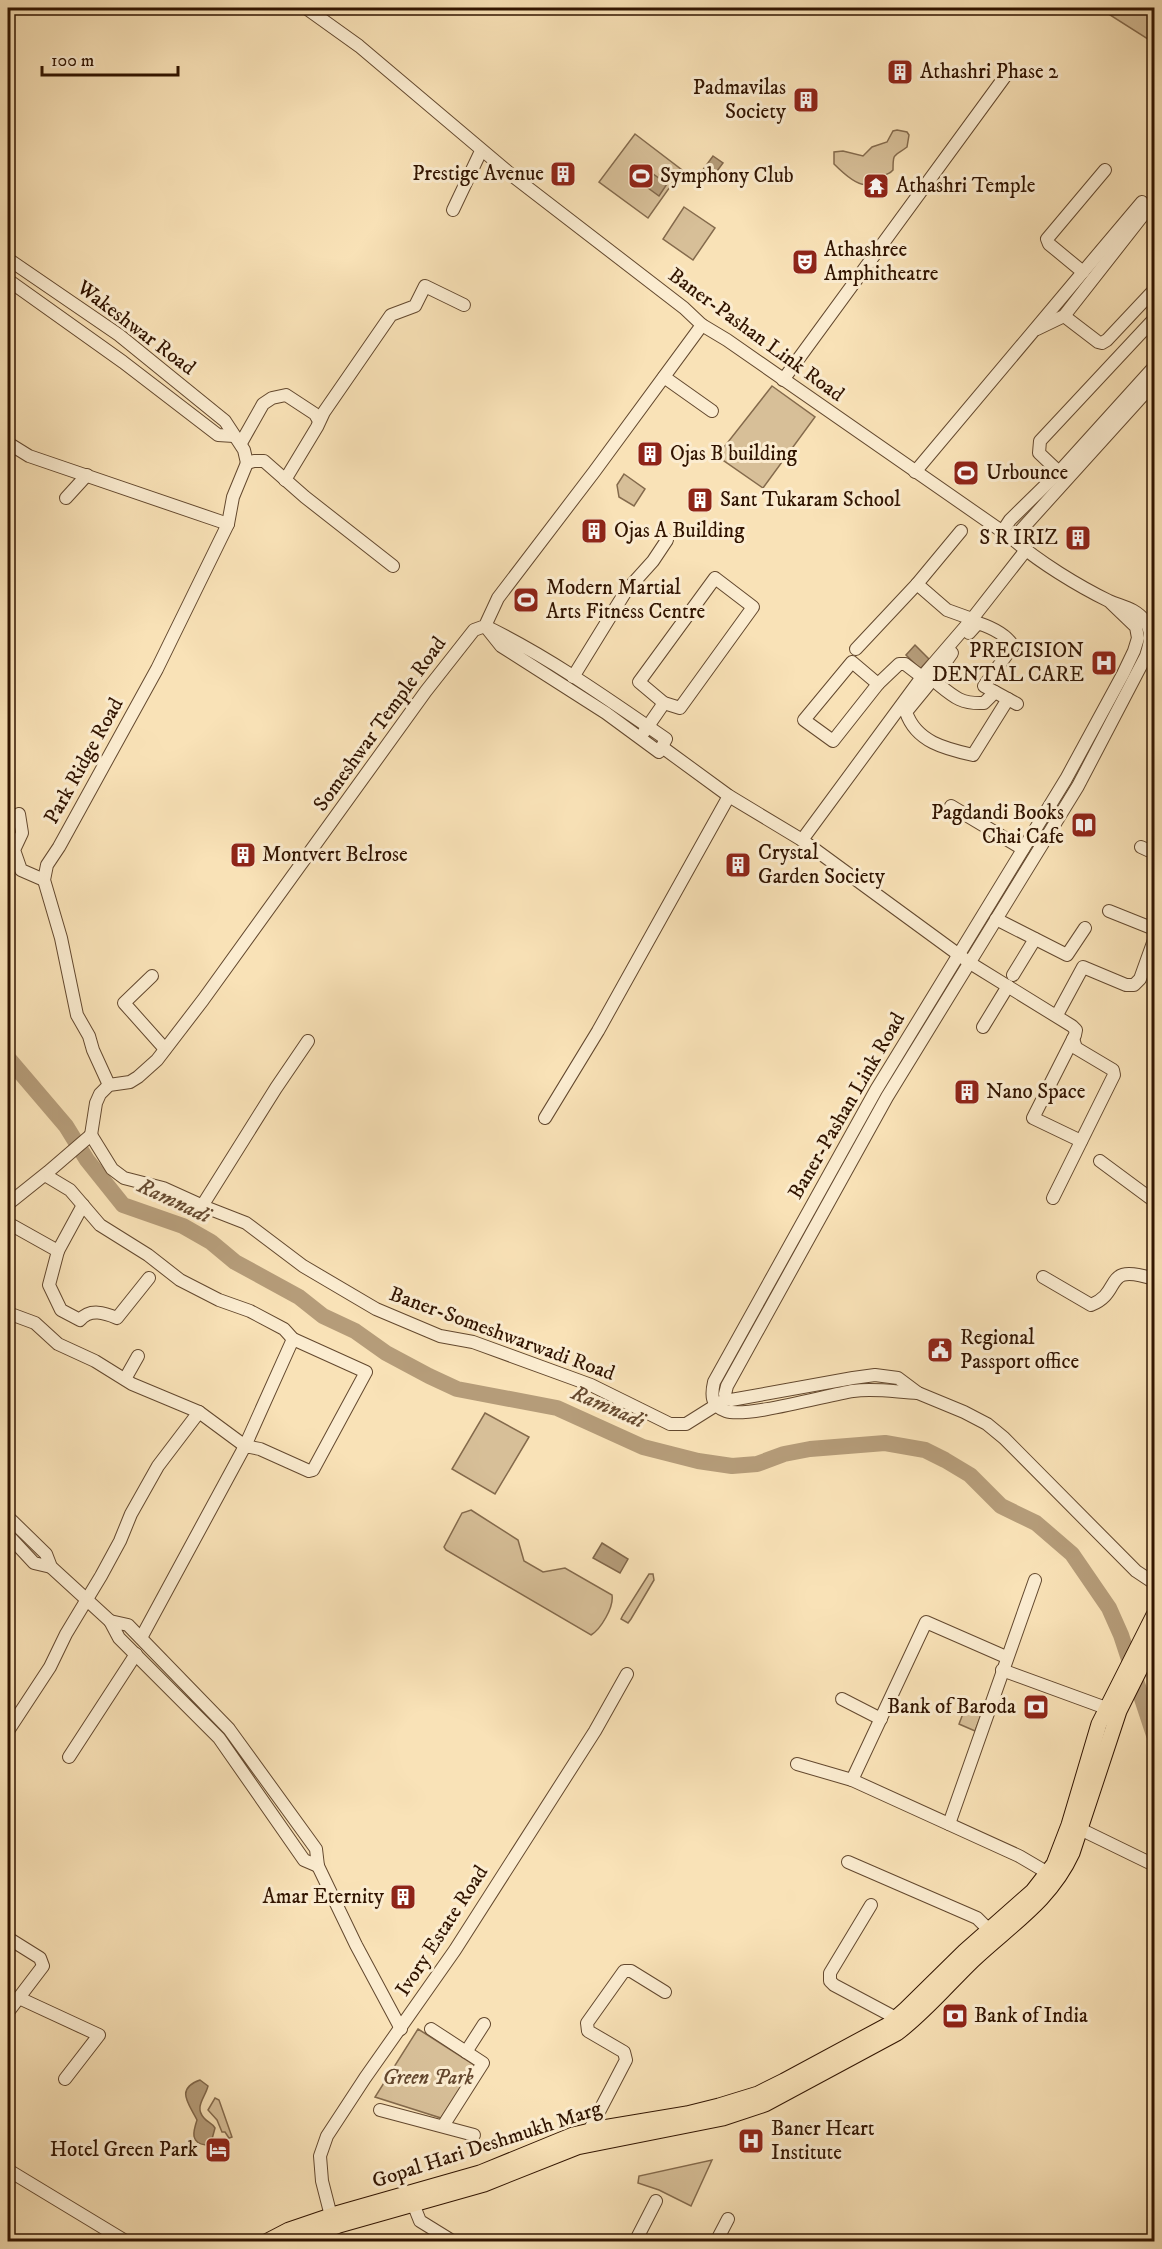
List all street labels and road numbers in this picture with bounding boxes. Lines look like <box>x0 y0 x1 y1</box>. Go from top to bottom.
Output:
street label: Baner-Pashan Link Road <box>663 262 850 408</box>
street label: Wakeshwar Road <box>71 274 201 381</box>
street label: Someshwar Temple Road <box>308 631 452 816</box>
street label: Park Ridge Road <box>39 693 130 829</box>
street label: Baner-Pashan Link Road <box>783 1007 911 1204</box>
street label: Baner-Someshwarwadi Road <box>386 1281 619 1387</box>
street label: Ivory Estate Road <box>390 1860 494 2001</box>
street label: Gopal Hari Deshmukh Marg <box>369 2095 606 2194</box>

